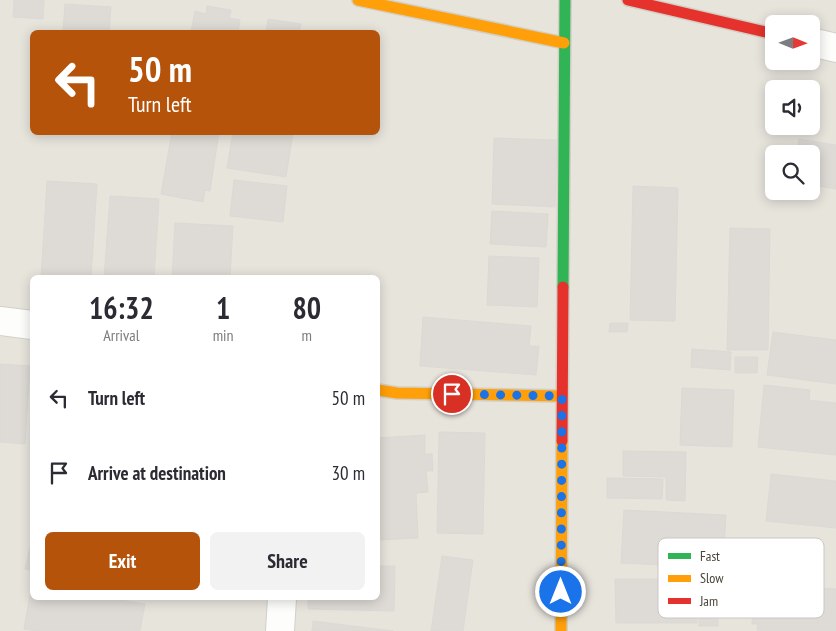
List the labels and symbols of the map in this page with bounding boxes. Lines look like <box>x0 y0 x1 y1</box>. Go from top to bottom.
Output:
north arrow <box>765 15 820 70</box>
pin <box>431 373 473 415</box>
legend <box>658 538 824 618</box>
text: Fast <box>700 547 720 565</box>
position arrow <box>534 565 586 617</box>
text: Slow <box>700 569 724 587</box>
text: Jam <box>699 592 718 610</box>

